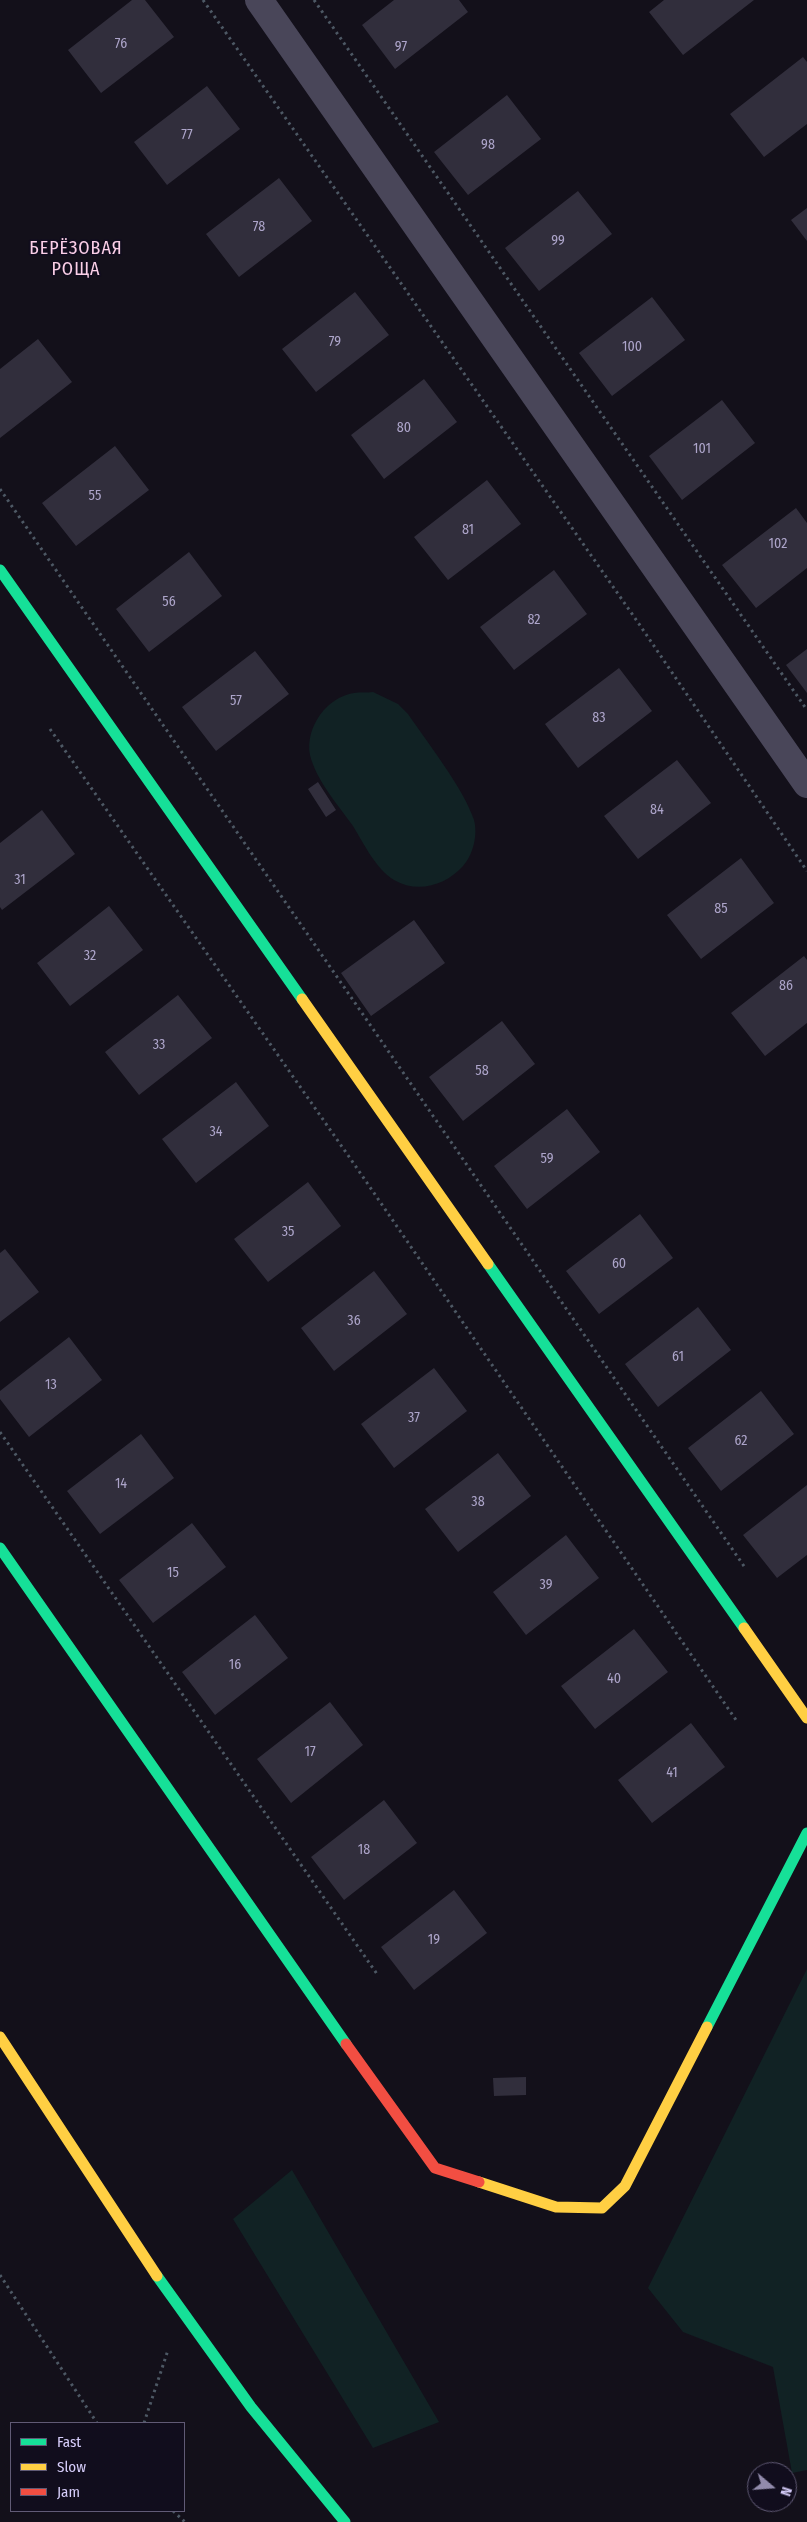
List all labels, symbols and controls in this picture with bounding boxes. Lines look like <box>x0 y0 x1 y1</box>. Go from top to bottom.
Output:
house number: 76 <box>115 36 127 52</box>
house number: 97 <box>395 39 407 55</box>
house number: 77 <box>181 127 193 143</box>
house number: 98 <box>481 137 495 153</box>
house number: 78 <box>253 219 265 235</box>
house number: 99 <box>551 233 565 249</box>
district label: БЕРЁЗОВАЯ РОЩА <box>28 238 124 280</box>
house number: 79 <box>329 334 341 350</box>
house number: 100 <box>622 339 642 355</box>
house number: 80 <box>397 420 411 436</box>
house number: 101 <box>693 441 711 457</box>
house number: 55 <box>89 488 101 504</box>
house number: 81 <box>462 522 474 538</box>
house number: 102 <box>769 536 787 552</box>
house number: 56 <box>162 594 176 610</box>
house number: 82 <box>527 612 541 628</box>
house number: 57 <box>230 693 242 709</box>
house number: 83 <box>592 710 606 726</box>
house number: 84 <box>650 802 664 818</box>
house number: 31 <box>14 872 26 888</box>
house number: 85 <box>714 901 728 917</box>
house number: 32 <box>84 948 96 964</box>
house number: 86 <box>779 978 793 994</box>
house number: 33 <box>153 1037 165 1053</box>
house number: 58 <box>475 1063 489 1079</box>
house number: 34 <box>209 1124 223 1140</box>
house number: 59 <box>540 1151 554 1167</box>
house number: 35 <box>282 1224 294 1240</box>
house number: 60 <box>612 1256 626 1272</box>
house number: 36 <box>347 1313 361 1329</box>
house number: 61 <box>672 1349 684 1365</box>
house number: 13 <box>45 1377 57 1393</box>
house number: 37 <box>408 1410 420 1426</box>
house number: 62 <box>735 1433 747 1449</box>
house number: 14 <box>115 1476 127 1492</box>
house number: 38 <box>471 1494 485 1510</box>
house number: 15 <box>167 1565 179 1581</box>
house number: 39 <box>540 1577 552 1593</box>
house number: 16 <box>229 1657 241 1673</box>
house number: 40 <box>607 1671 621 1687</box>
house number: 17 <box>304 1744 316 1760</box>
house number: 41 <box>666 1765 678 1781</box>
house number: 18 <box>358 1842 370 1858</box>
house number: 19 <box>428 1932 440 1948</box>
legend <box>10 2422 185 2512</box>
text: Fast <box>57 2433 81 2451</box>
text: Slow <box>57 2458 86 2476</box>
north arrow <box>747 2462 797 2512</box>
text: Jam <box>57 2483 80 2501</box>
text: N <box>776 2485 795 2498</box>

